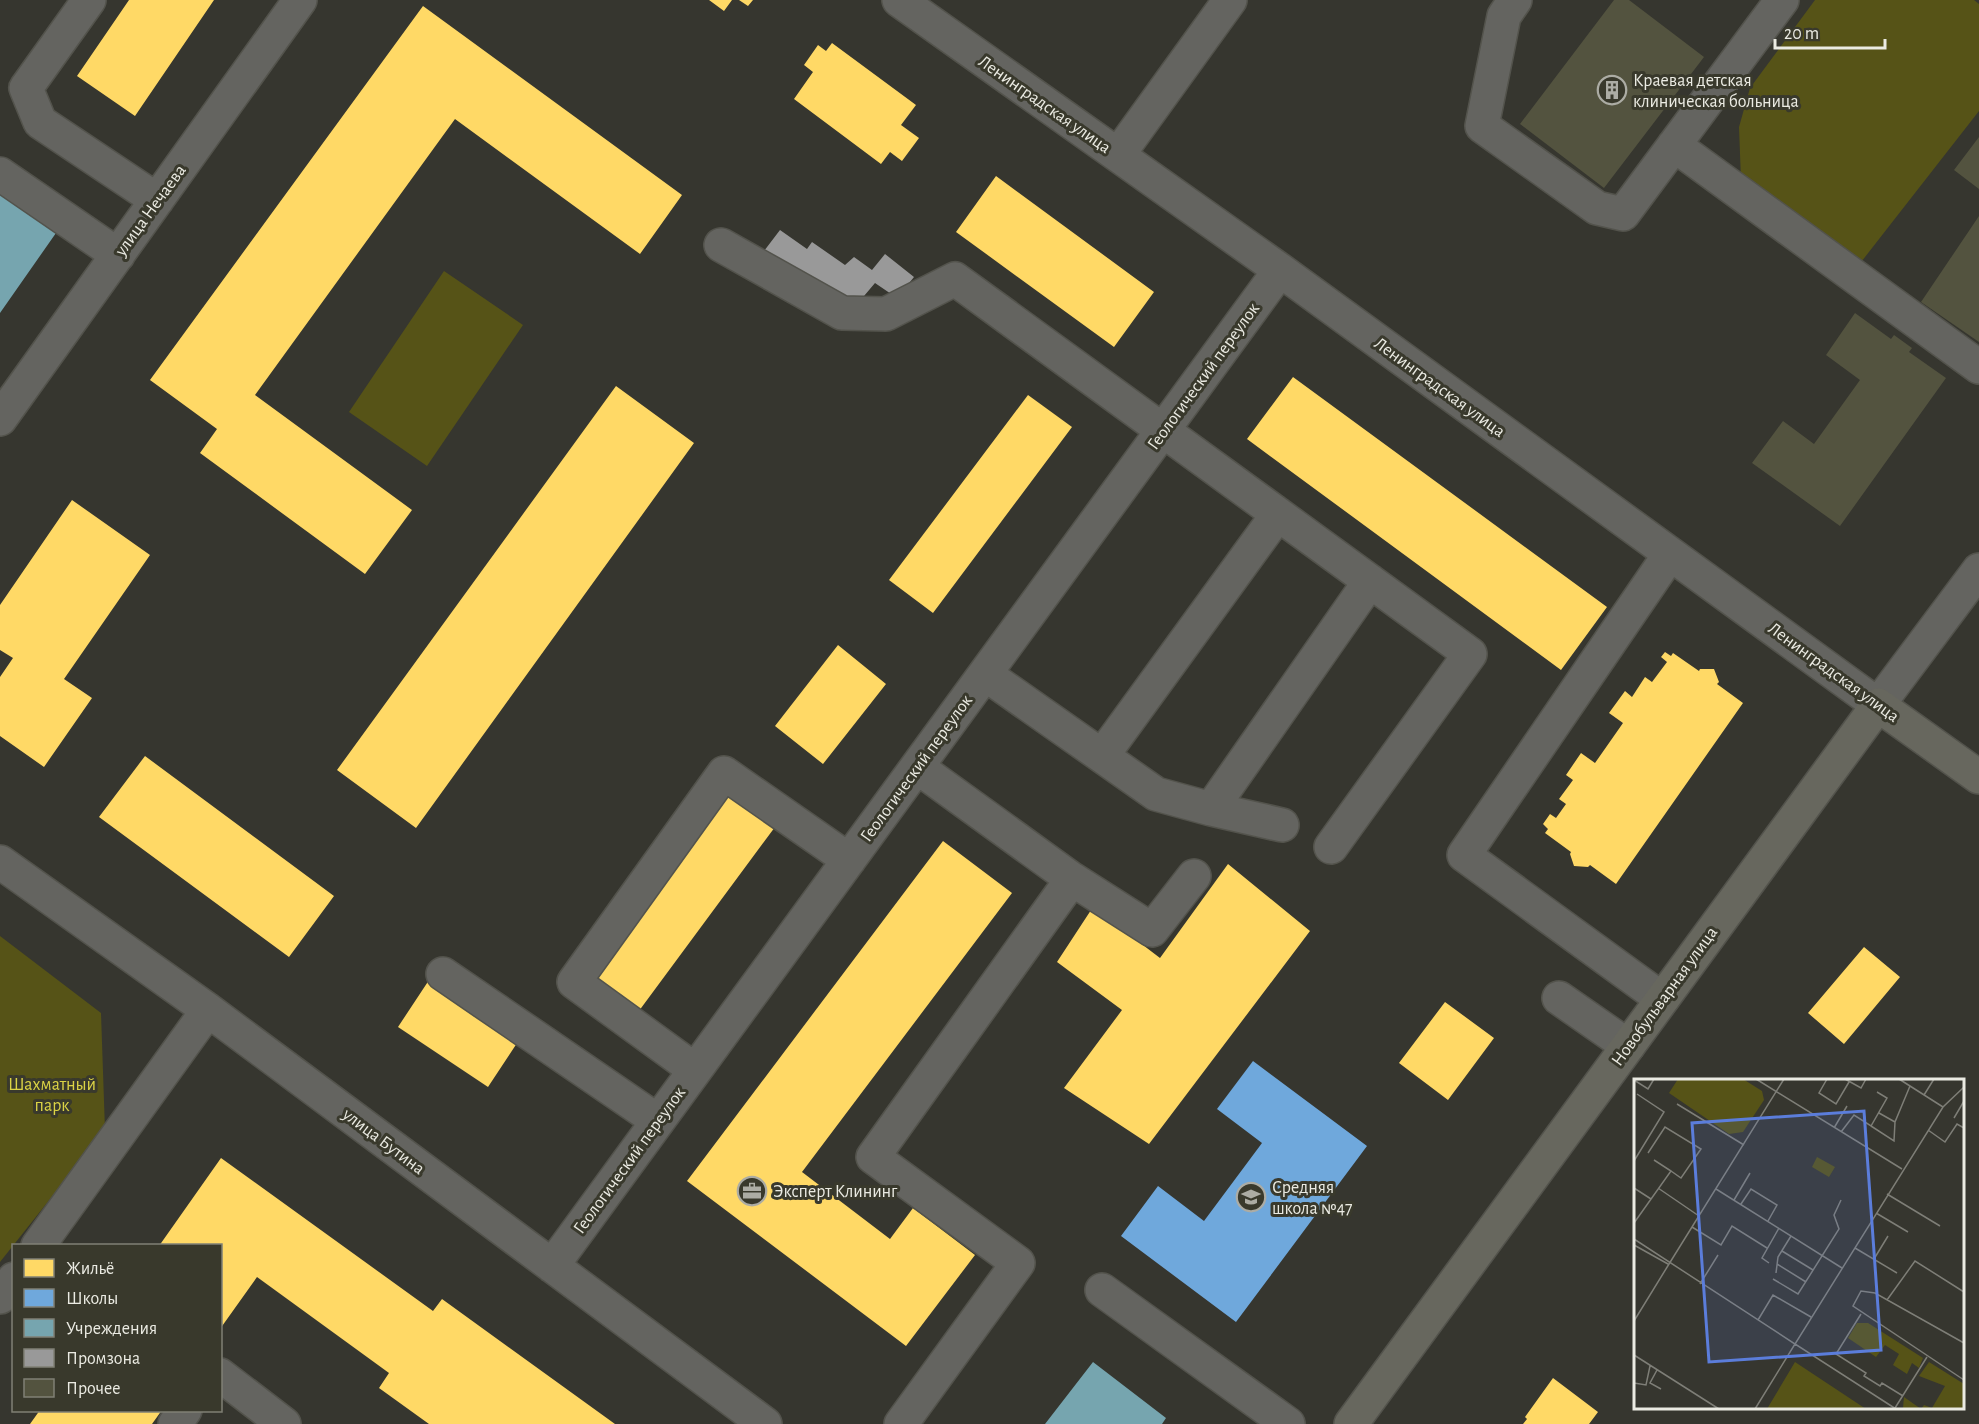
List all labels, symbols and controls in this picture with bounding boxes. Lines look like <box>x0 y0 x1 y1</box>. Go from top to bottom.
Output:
scale bar <box>1775 12 1884 50</box>
text: 20 m <box>1784 25 1819 43</box>
street label: Ленинградская улица <box>975 52 1114 157</box>
place label: Краевая детская клиническая больница <box>1633 72 1799 111</box>
building icon: Краевая детская клиническая больница <box>1596 74 1628 106</box>
street label: улица Нечаева <box>111 162 190 260</box>
street label: Геологический переулок <box>1145 299 1264 453</box>
street label: Ленинградская улица <box>1371 334 1508 441</box>
street label: Ленинградская улица <box>1765 619 1902 726</box>
street label: Геологический переулок <box>858 691 977 845</box>
street label: Новобульварная улица <box>1608 923 1721 1070</box>
park label: Шахматный парк <box>8 1076 96 1115</box>
inset map <box>1634 1079 1964 1409</box>
street label: Геологический переулок <box>571 1083 690 1237</box>
street label: улица Бутина <box>338 1105 428 1178</box>
office icon: Эксперт Клининг <box>736 1175 768 1207</box>
place label: Средняя школа №47 <box>1272 1179 1353 1218</box>
school or university icon: Средняя школа №47 <box>1235 1181 1267 1213</box>
place label: Эксперт Клининг <box>773 1183 898 1201</box>
legend <box>12 1244 222 1412</box>
text: Жильё <box>66 1260 114 1278</box>
text: Школы <box>66 1290 118 1308</box>
text: Учреждения <box>66 1320 157 1338</box>
text: Промзона <box>66 1350 140 1368</box>
text: Прочее <box>66 1380 121 1398</box>

